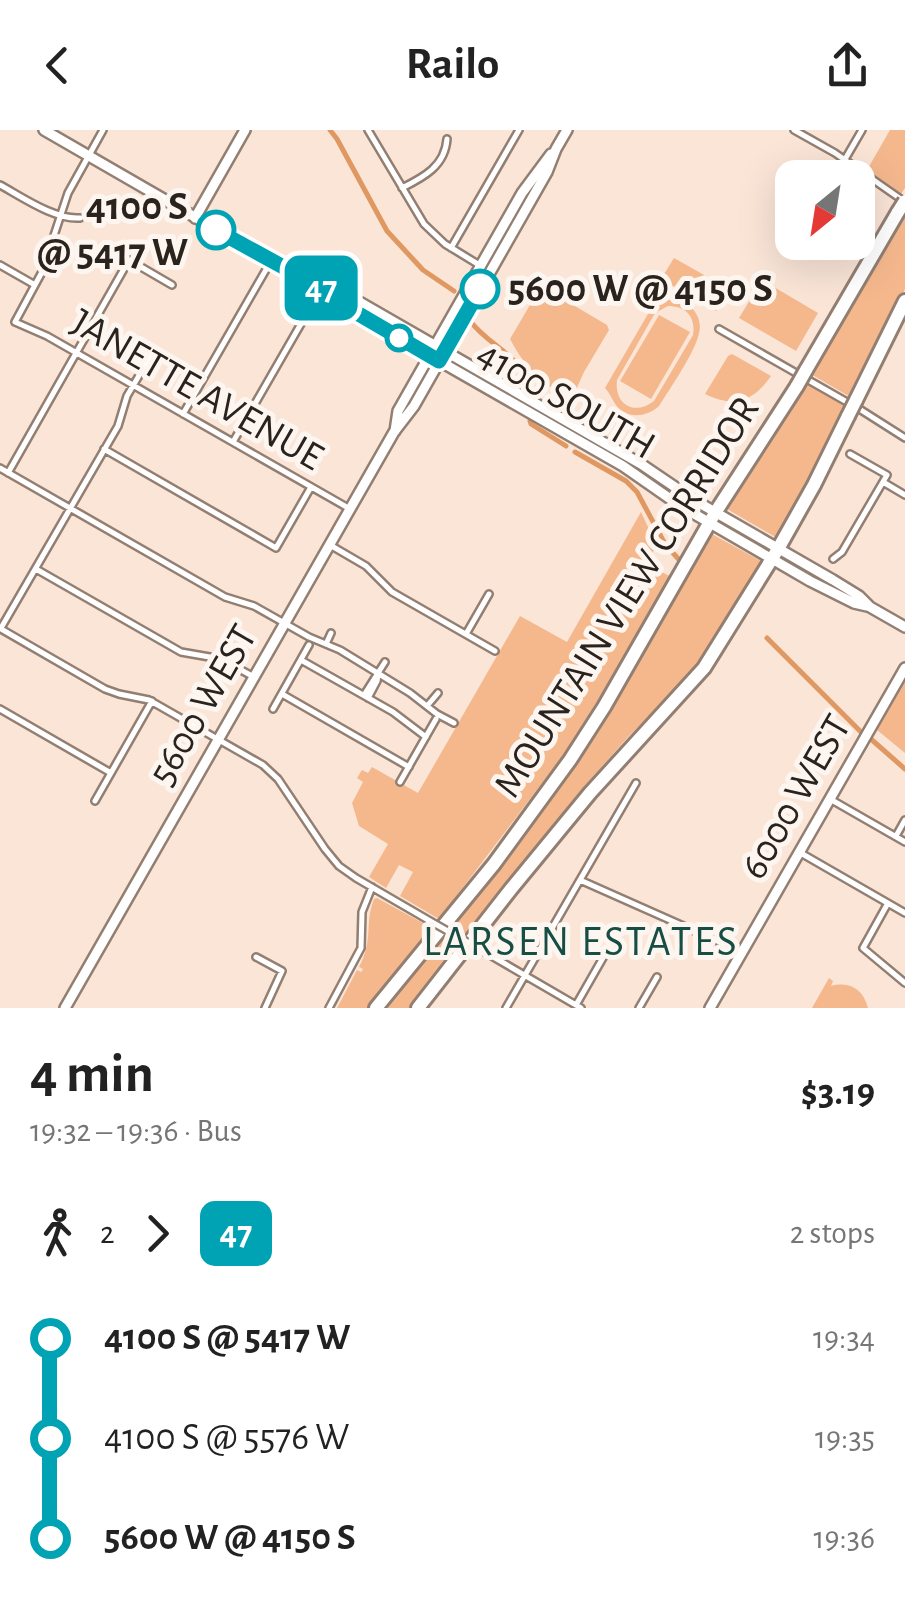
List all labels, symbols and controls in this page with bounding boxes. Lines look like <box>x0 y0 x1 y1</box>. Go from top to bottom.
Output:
icon: back <box>30 38 85 93</box>
icon: share <box>820 38 875 93</box>
text: Railo <box>406 42 499 87</box>
north arrow <box>775 160 875 260</box>
map controls <box>775 160 875 260</box>
place label: 4100 S @ 5417 W <box>37 187 188 274</box>
marker: 4100 S @ 5417 W <box>197 211 235 249</box>
line badge: 47 <box>276 256 366 320</box>
place label: 5600 W @ 4150 S <box>508 269 773 310</box>
marker: 5600 W @ 4150 S <box>461 270 499 308</box>
text: 47 <box>305 271 337 306</box>
street label: JANETTE AVENUE <box>64 302 330 478</box>
unlabelled marker <box>386 325 412 351</box>
street label: 4100 SOUTH <box>470 333 662 467</box>
street label: MOUNTAIN VIEW CORRIDOR <box>487 390 767 804</box>
street label: 5600 WEST <box>141 618 265 792</box>
street label: 6000 WEST <box>733 708 859 886</box>
district label: LARSEN ESTATES <box>423 921 739 963</box>
text: 4 min <box>30 1047 154 1102</box>
text: $3.19 <box>801 1074 875 1112</box>
text: 19:32 – 19:36 · Bus <box>30 1115 242 1147</box>
icon: walk <box>30 1206 85 1261</box>
icon: forward <box>130 1206 185 1261</box>
text: 47 <box>220 1216 252 1251</box>
text: 2 <box>100 1217 115 1249</box>
text: 2 stops <box>790 1217 875 1249</box>
text: 4100 S @ 5417 W <box>104 1319 350 1357</box>
text: 19:34 <box>813 1322 875 1354</box>
text: 4100 S @ 5576 W <box>104 1419 349 1457</box>
text: 19:35 <box>815 1422 875 1454</box>
text: 5600 W @ 4150 S <box>104 1519 356 1557</box>
text: 19:36 <box>813 1522 875 1554</box>

